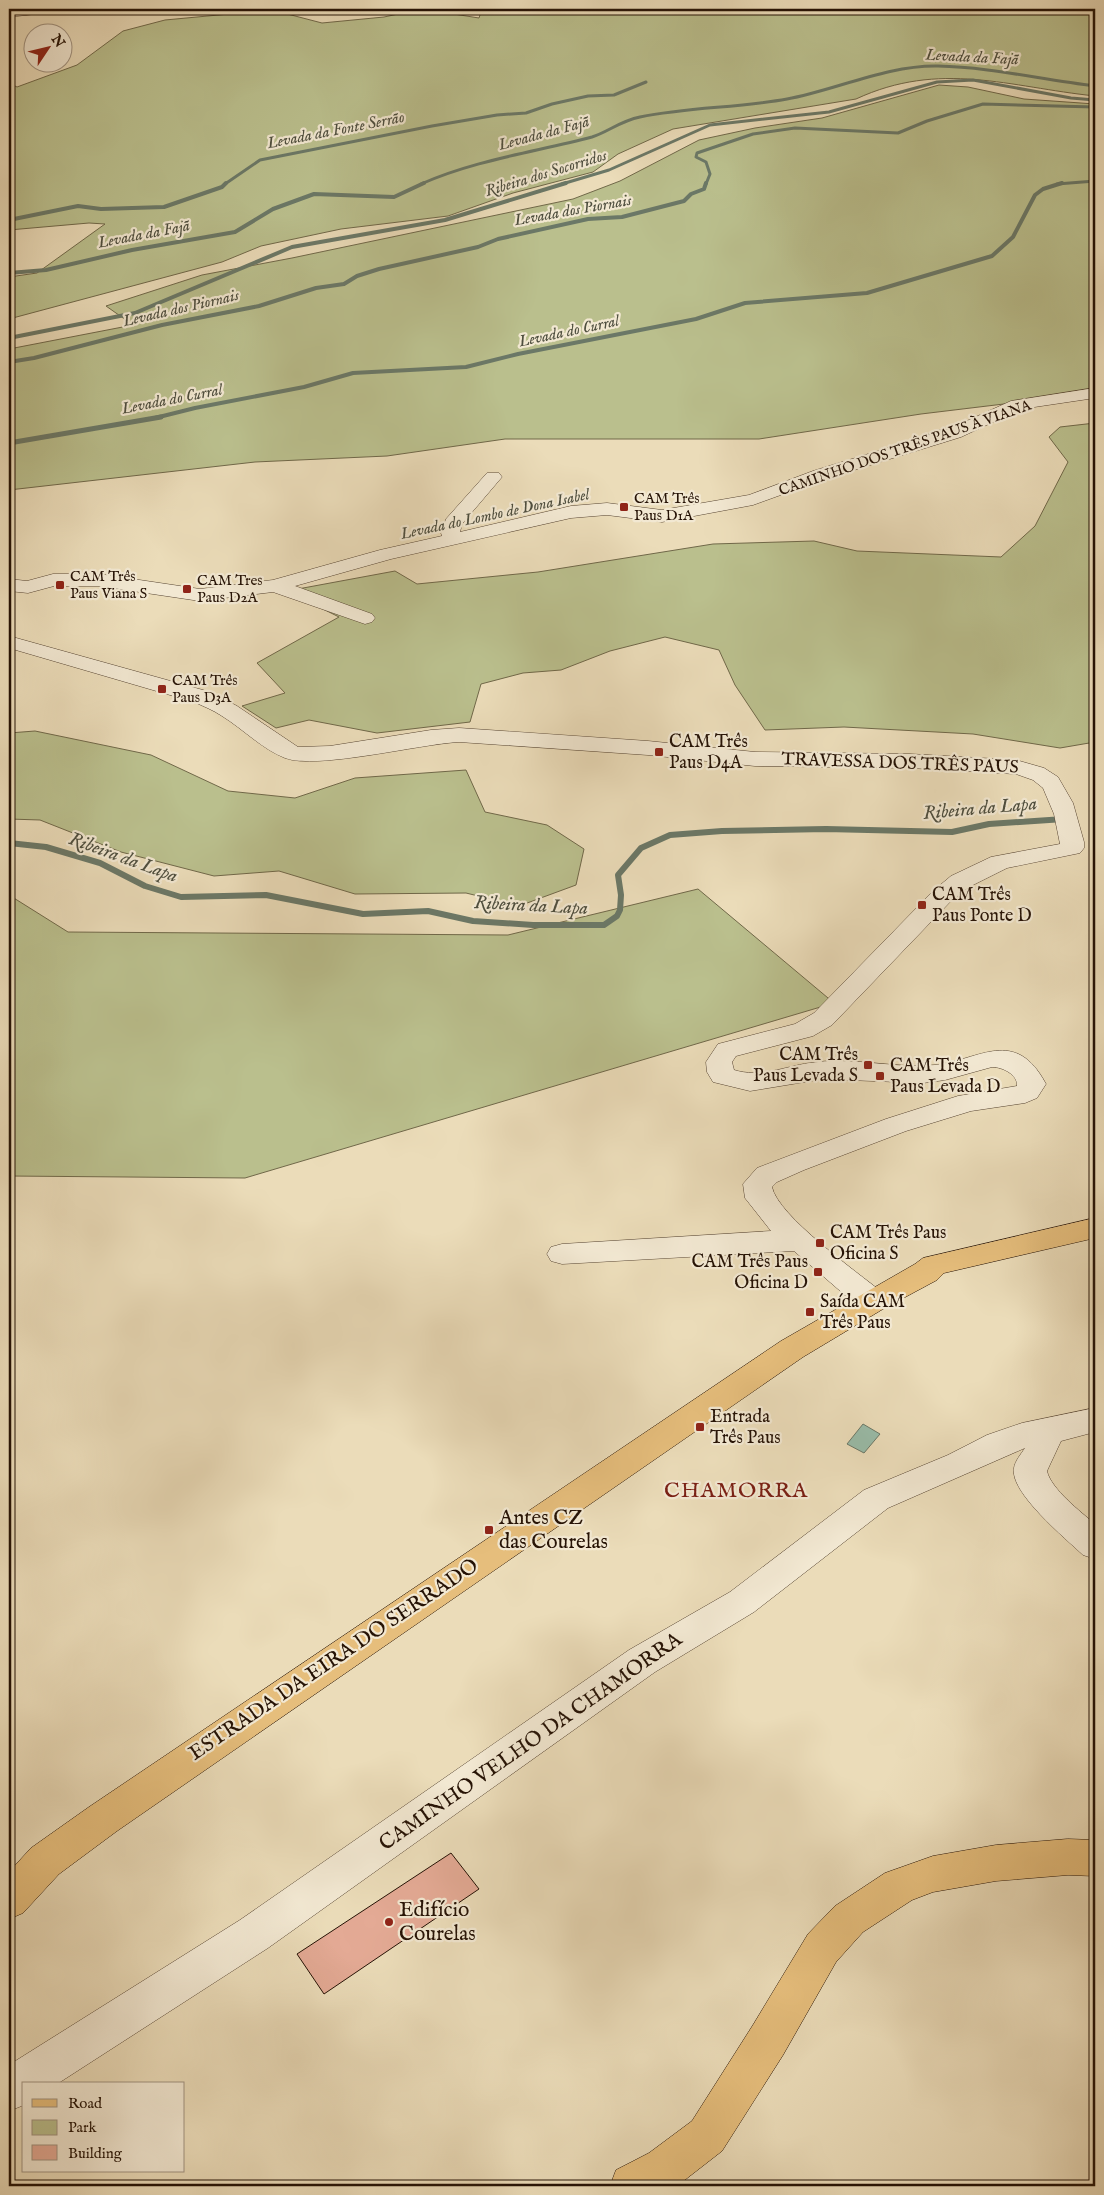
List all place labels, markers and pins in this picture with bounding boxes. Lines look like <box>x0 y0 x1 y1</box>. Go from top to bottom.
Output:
place label: CAM Três Paus D1A <box>634 489 700 525</box>
marker: CAM Três Paus D1A <box>618 501 630 513</box>
place label: CAM Três Paus Viana S <box>70 567 147 603</box>
place label: CAM Tres Paus D2A <box>197 571 263 607</box>
marker: CAM Três Paus Viana S <box>54 579 66 591</box>
marker: CAM Tres Paus D2A <box>181 583 193 595</box>
place label: CAM Três Paus D3A <box>172 671 238 707</box>
marker: CAM Três Paus D3A <box>156 683 168 695</box>
place label: CAM Três Paus D4A <box>669 731 748 775</box>
marker: CAM Três Paus D4A <box>653 746 665 758</box>
place label: CAM Três Paus Ponte D <box>932 884 1032 928</box>
marker: CAM Três Paus Ponte D <box>916 899 928 911</box>
place label: CAM Três Paus Levada S <box>753 1044 858 1088</box>
place label: CAM Três Paus Levada D <box>890 1055 1000 1099</box>
marker: CAM Três Paus Levada S <box>862 1059 874 1071</box>
marker: CAM Três Paus Levada D <box>874 1070 886 1082</box>
place label: CAM Três Paus Oficina S <box>830 1222 946 1266</box>
marker: CAM Três Paus Oficina S <box>814 1237 826 1249</box>
place label: CAM Três Paus Oficina D <box>692 1251 808 1295</box>
marker: CAM Três Paus Oficina D <box>812 1266 824 1278</box>
place label: Saída CAM Três Paus <box>820 1291 905 1335</box>
marker: Saída CAM Três Paus <box>804 1306 816 1318</box>
place label: Entrada Três Paus <box>710 1406 781 1450</box>
marker: Entrada Três Paus <box>694 1421 706 1433</box>
place label: Antes CZ das Courelas <box>498 1505 608 1556</box>
marker: Antes CZ das Courelas <box>483 1524 495 1536</box>
place label: Edifício Courelas <box>399 1897 476 1948</box>
marker: Edifício Courelas <box>383 1916 395 1928</box>

